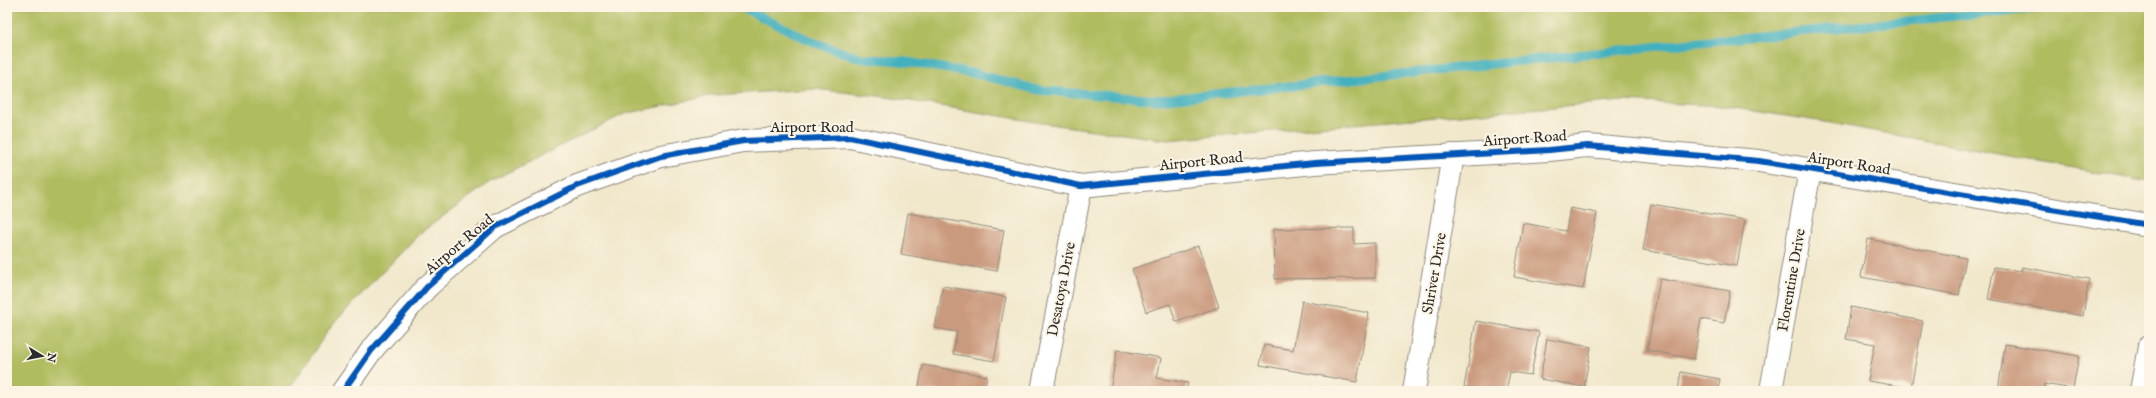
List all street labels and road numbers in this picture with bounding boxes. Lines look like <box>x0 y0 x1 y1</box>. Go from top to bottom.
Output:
street label: Airport Road <box>769 118 855 137</box>
street label: Airport Road <box>1482 126 1568 151</box>
street label: Airport Road <box>1805 147 1893 180</box>
street label: Airport Road <box>1157 148 1245 175</box>
street label: Airport Road <box>420 210 498 279</box>
street label: Florentine Drive <box>1773 227 1810 333</box>
street label: Shriver Drive <box>1418 231 1451 315</box>
street label: Desatoya Drive <box>1043 240 1080 338</box>

